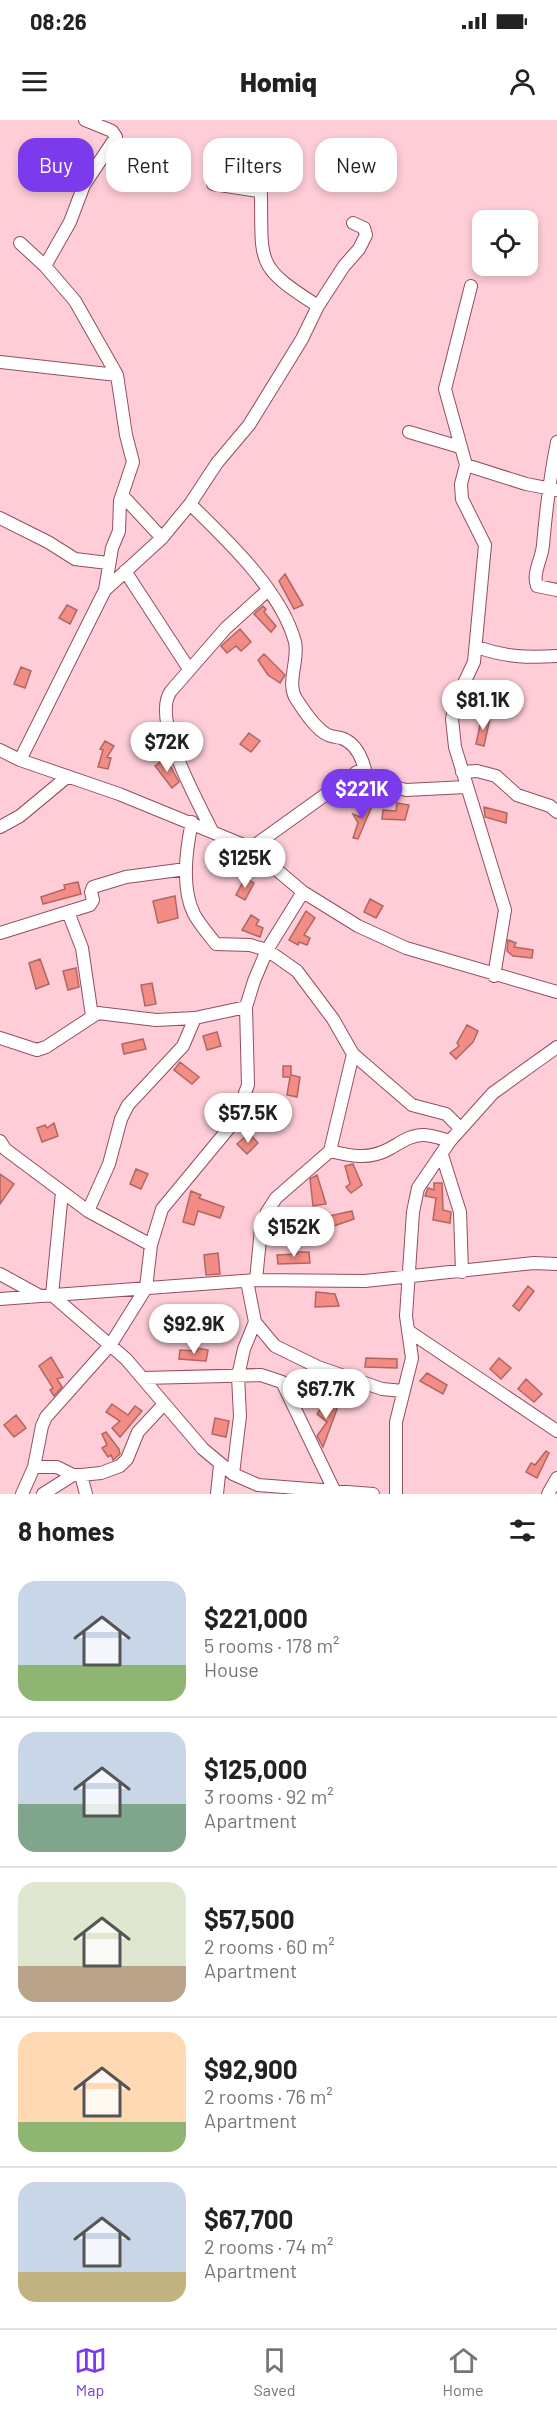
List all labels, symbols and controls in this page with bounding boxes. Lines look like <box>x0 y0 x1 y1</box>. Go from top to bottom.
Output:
text: 08:26 <box>30 8 87 34</box>
icon: menu <box>18 65 51 98</box>
text: Homiq <box>240 65 317 97</box>
icon: person <box>506 65 539 98</box>
chip: Buy <box>18 138 94 192</box>
chip: Rent <box>106 138 191 192</box>
chip: Filters <box>203 138 303 192</box>
chip: New <box>315 138 397 192</box>
map controls <box>472 210 538 276</box>
button: locate <box>472 210 538 276</box>
pin: $81.1K <box>434 680 532 731</box>
text: $81.1K <box>456 687 510 711</box>
pin: $72K <box>131 722 203 773</box>
text: $72K <box>144 729 190 753</box>
pin: $221K <box>320 769 404 820</box>
text: $221K <box>335 776 389 800</box>
pin: $125K <box>203 838 287 889</box>
text: $125K <box>218 845 272 869</box>
pin: $57.5K <box>199 1093 297 1144</box>
text: $57.5K <box>218 1100 278 1124</box>
pin: $152K <box>252 1207 336 1258</box>
text: $152K <box>267 1214 321 1238</box>
pin: $92.9K <box>145 1304 243 1355</box>
text: $92.9K <box>163 1311 225 1335</box>
pin: $67.7K <box>277 1369 375 1420</box>
text: $67.7K <box>297 1376 355 1400</box>
icon: filters <box>506 1514 539 1547</box>
text: 8 homes <box>18 1515 115 1546</box>
text: $221,000 <box>204 1602 308 1633</box>
icon: home <box>66 1605 138 1677</box>
text: 5 rooms · 178 m² <box>204 1633 340 1657</box>
text: House <box>204 1657 259 1681</box>
text: $125,000 <box>204 1753 307 1784</box>
icon: home <box>66 1756 138 1828</box>
text: 3 rooms · 92 m² <box>204 1784 334 1808</box>
text: Apartment <box>204 1808 297 1832</box>
text: $57,500 <box>204 1903 295 1934</box>
icon: home <box>66 1906 138 1978</box>
text: 2 rooms · 60 m² <box>204 1934 335 1958</box>
text: Apartment <box>204 1958 297 1982</box>
text: $92,900 <box>204 2053 298 2084</box>
icon: home <box>66 2056 138 2128</box>
text: 2 rooms · 76 m² <box>204 2084 333 2108</box>
text: Apartment <box>204 2108 297 2132</box>
text: $67,700 <box>204 2203 293 2234</box>
icon: home <box>66 2206 138 2278</box>
text: 2 rooms · 74 m² <box>204 2234 334 2258</box>
text: Apartment <box>204 2258 297 2282</box>
tab: Map <box>74 2344 107 2399</box>
tab: Saved <box>254 2344 296 2399</box>
tab: Home <box>443 2344 483 2399</box>

